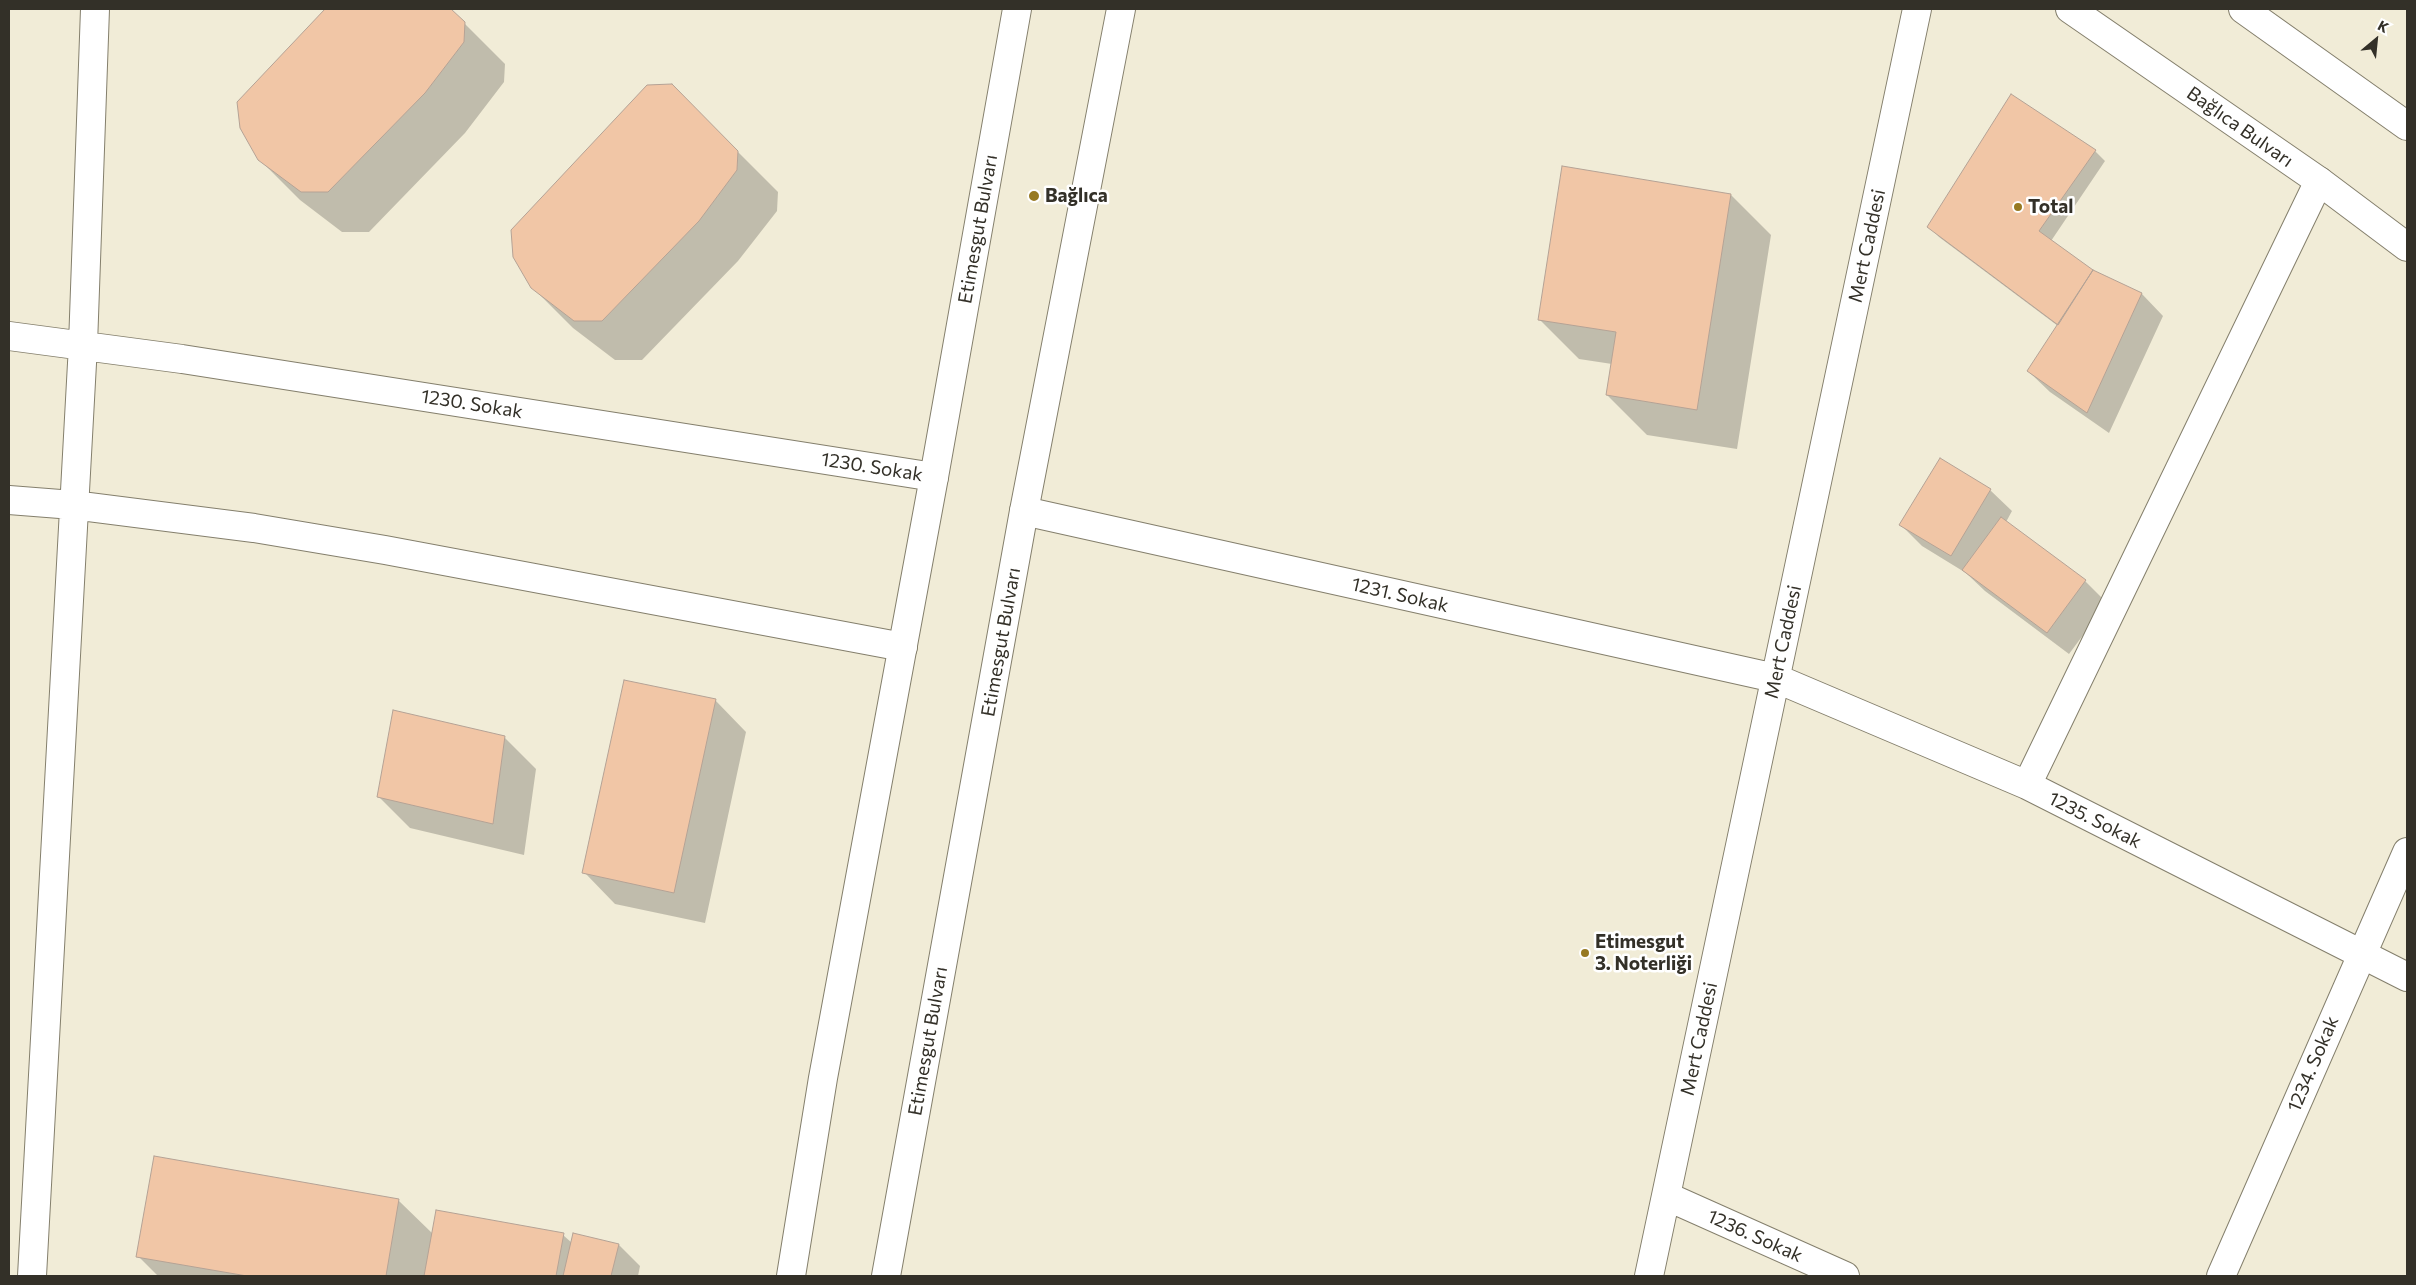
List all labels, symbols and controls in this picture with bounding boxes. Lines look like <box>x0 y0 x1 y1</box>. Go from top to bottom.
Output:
north arrow <box>2351 15 2401 65</box>
text: K <box>2375 17 2392 36</box>
street label: Bağlıca Bulvarı <box>2182 82 2298 172</box>
street label: Etimesgut Bulvarı <box>954 153 1002 305</box>
place label: Bağlıca <box>1045 185 1108 207</box>
street label: Mert Caddesi <box>1844 187 1890 305</box>
marker: Bağlıca <box>1027 189 1041 203</box>
place label: Total <box>2028 196 2073 218</box>
marker: Total <box>2012 201 2024 213</box>
street label: 1230. Sokak <box>419 385 525 423</box>
street label: 1230. Sokak <box>819 448 925 486</box>
street label: Etimesgut Bulvarı <box>977 566 1025 718</box>
street label: 1231. Sokak <box>1349 573 1451 617</box>
street label: Mert Caddesi <box>1760 583 1806 701</box>
street label: 1235. Sokak <box>2045 787 2145 853</box>
place label: Etimesgut 3. Noterliği <box>1595 931 1692 975</box>
marker: Etimesgut 3. Noterliği <box>1579 947 1591 959</box>
street label: Etimesgut Bulvarı <box>904 965 952 1117</box>
street label: Mert Caddesi <box>1676 980 1722 1098</box>
street label: 1234. Sokak <box>2283 1013 2343 1115</box>
street label: 1236. Sokak <box>1704 1205 1806 1267</box>

